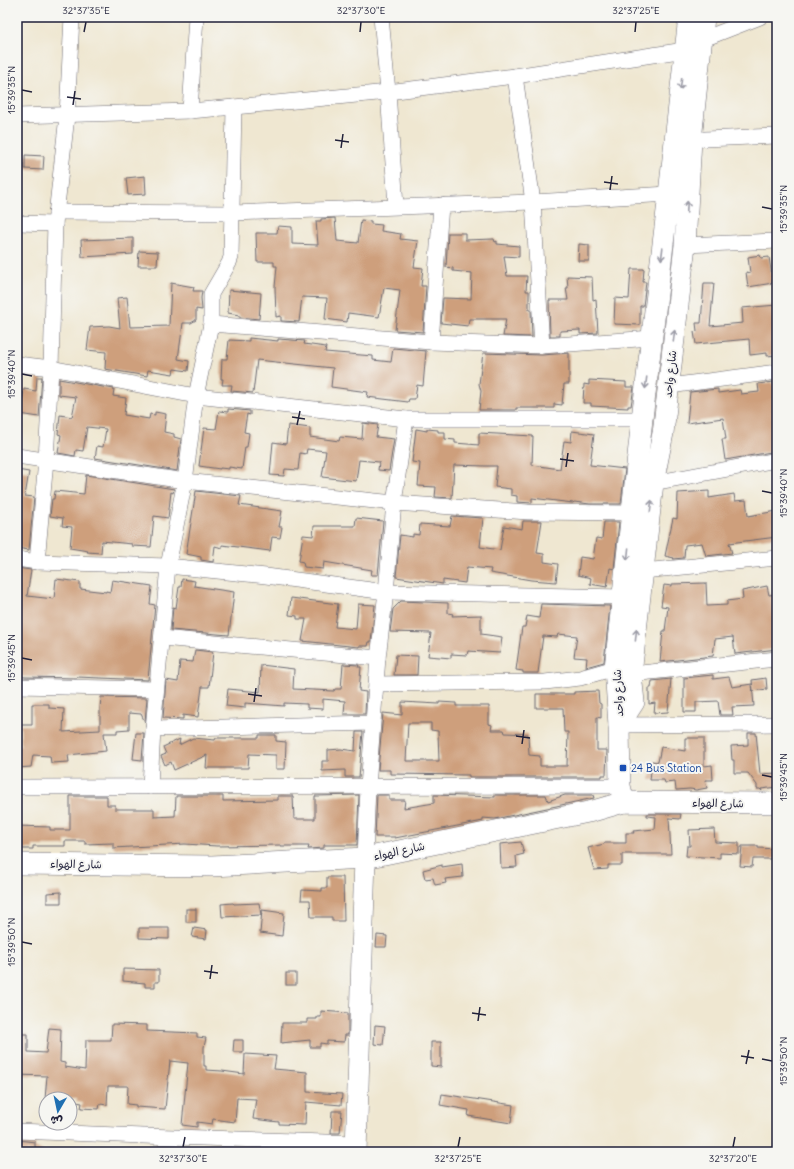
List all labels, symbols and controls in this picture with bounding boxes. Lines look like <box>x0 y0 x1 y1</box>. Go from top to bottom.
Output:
text: 32°37'35"E <box>62 4 110 17</box>
text: 32°37'30"E <box>337 4 385 17</box>
text: 32°37'25"E <box>612 4 660 17</box>
text: 15°39'35"N <box>5 66 18 114</box>
one-way arrow <box>678 77 685 90</box>
text: 15°39'35"N <box>777 185 790 233</box>
one-way arrow <box>683 201 691 214</box>
one-way arrow <box>658 247 666 260</box>
one-way arrow <box>670 330 678 343</box>
text: 15°39'40"N <box>5 350 18 398</box>
street label: شارع واحد <box>661 350 681 398</box>
one-way arrow <box>642 377 650 390</box>
text: 15°39'40"N <box>777 469 790 517</box>
one-way arrow <box>647 500 654 513</box>
one-way arrow <box>624 548 632 561</box>
one-way arrow <box>632 629 639 642</box>
text: 15°39'45"N <box>5 634 18 682</box>
street label: شارع واحد <box>610 669 628 717</box>
text: 15°39'45"N <box>777 753 790 801</box>
place label: 24 Bus Station <box>631 761 702 775</box>
marker: 24 Bus Station <box>618 763 628 773</box>
street label: شارع الهواء <box>692 796 744 812</box>
street label: شارع الهواء <box>372 839 426 865</box>
street label: شارع الهواء <box>50 857 102 873</box>
text: 15°39'50"N <box>5 917 18 967</box>
text: 15°39'50"N <box>777 1036 790 1086</box>
north arrow <box>38 1091 78 1131</box>
text: ش <box>49 1113 64 1129</box>
text: 32°37'30"E <box>159 1152 207 1165</box>
text: 32°37'25"E <box>434 1152 482 1165</box>
text: 32°37'20"E <box>709 1152 757 1165</box>

